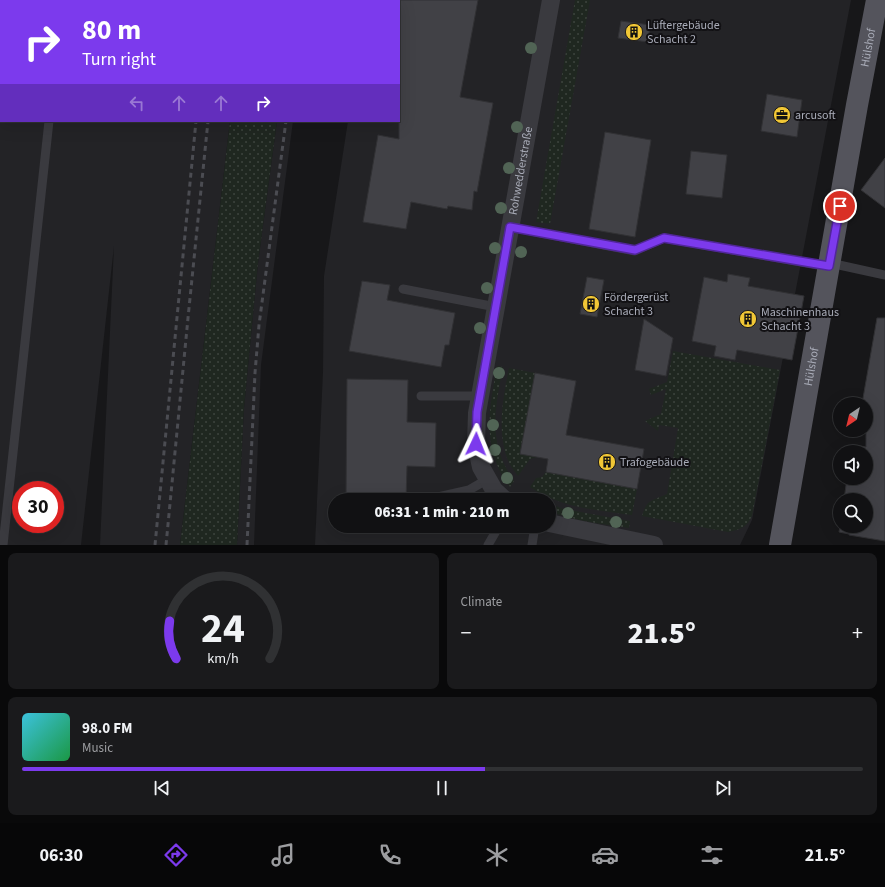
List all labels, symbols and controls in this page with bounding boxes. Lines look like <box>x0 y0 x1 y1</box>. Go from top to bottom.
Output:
text: 80 m <box>82 10 141 50</box>
icon: right <box>16 16 68 68</box>
place label: Lüftergebäude Schacht 2 <box>647 17 720 48</box>
building icon: Lüftergebäude Schacht 2 <box>624 22 644 42</box>
street label: Hülshof <box>856 27 880 69</box>
text: Turn right <box>82 47 156 72</box>
icon: left <box>126 92 148 114</box>
icon: ahead <box>168 92 190 114</box>
icon: ahead <box>210 92 232 114</box>
icon: right <box>252 92 274 114</box>
office icon: arcusoft <box>772 105 792 125</box>
place label: arcusoft <box>795 107 836 124</box>
street label: Rohwedderstraße <box>505 125 537 216</box>
pin <box>823 189 857 223</box>
icon: arrive <box>829 195 851 217</box>
place label: Fördergerüst Schacht 3 <box>604 289 668 320</box>
building icon: Fördergerüst Schacht 3 <box>581 294 601 314</box>
place label: Maschinenhaus Schacht 3 <box>761 304 839 335</box>
building icon: Maschinenhaus Schacht 3 <box>738 309 758 329</box>
street label: Hülshof <box>800 346 824 387</box>
north arrow <box>833 397 873 437</box>
map controls <box>833 397 873 533</box>
position arrow <box>455 423 497 465</box>
button: sound <box>833 445 873 485</box>
building icon: Trafogebäude <box>597 452 617 472</box>
place label: Trafogebäude <box>620 454 689 471</box>
speed limit sign: 30 <box>12 481 64 533</box>
button: search <box>833 493 873 533</box>
text: 06:31 · 1 min · 210 m <box>375 502 509 523</box>
text: Climate <box>461 593 502 611</box>
text: 24 <box>201 599 245 659</box>
text: 21.5° <box>628 612 696 655</box>
text: − <box>461 617 471 649</box>
text: + <box>852 617 863 649</box>
text: km/h <box>207 648 239 669</box>
text: 98.0 FM <box>82 718 133 739</box>
text: Music <box>82 739 113 757</box>
icon: previous <box>151 777 173 799</box>
icon: pause <box>431 777 453 799</box>
icon: next <box>712 777 734 799</box>
icon: directions <box>162 841 190 869</box>
icon: music <box>269 841 297 869</box>
icon: phone <box>376 841 404 869</box>
icon: climate <box>483 841 511 869</box>
icon: car <box>591 841 619 869</box>
icon: filters <box>698 841 726 869</box>
text: 06:30 <box>40 843 83 868</box>
text: 21.5° <box>805 843 845 868</box>

